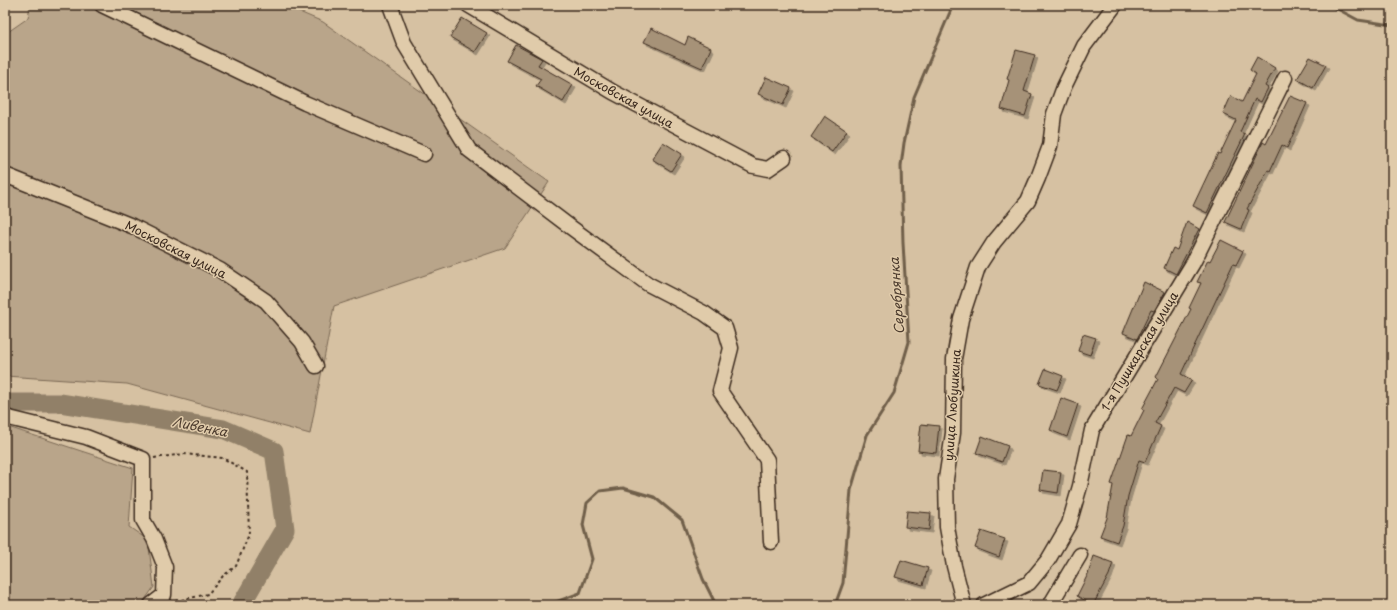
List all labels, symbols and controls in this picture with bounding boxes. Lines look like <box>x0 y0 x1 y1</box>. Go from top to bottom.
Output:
street label: Московская улица <box>571 62 678 132</box>
street label: Московская улица <box>122 216 230 283</box>
water label: Серебрянка <box>884 256 908 335</box>
street label: 1-я Пушкарская улица <box>1096 287 1182 414</box>
street label: улица Любушкина <box>939 348 965 462</box>
water label: Ливенка <box>171 411 230 441</box>

